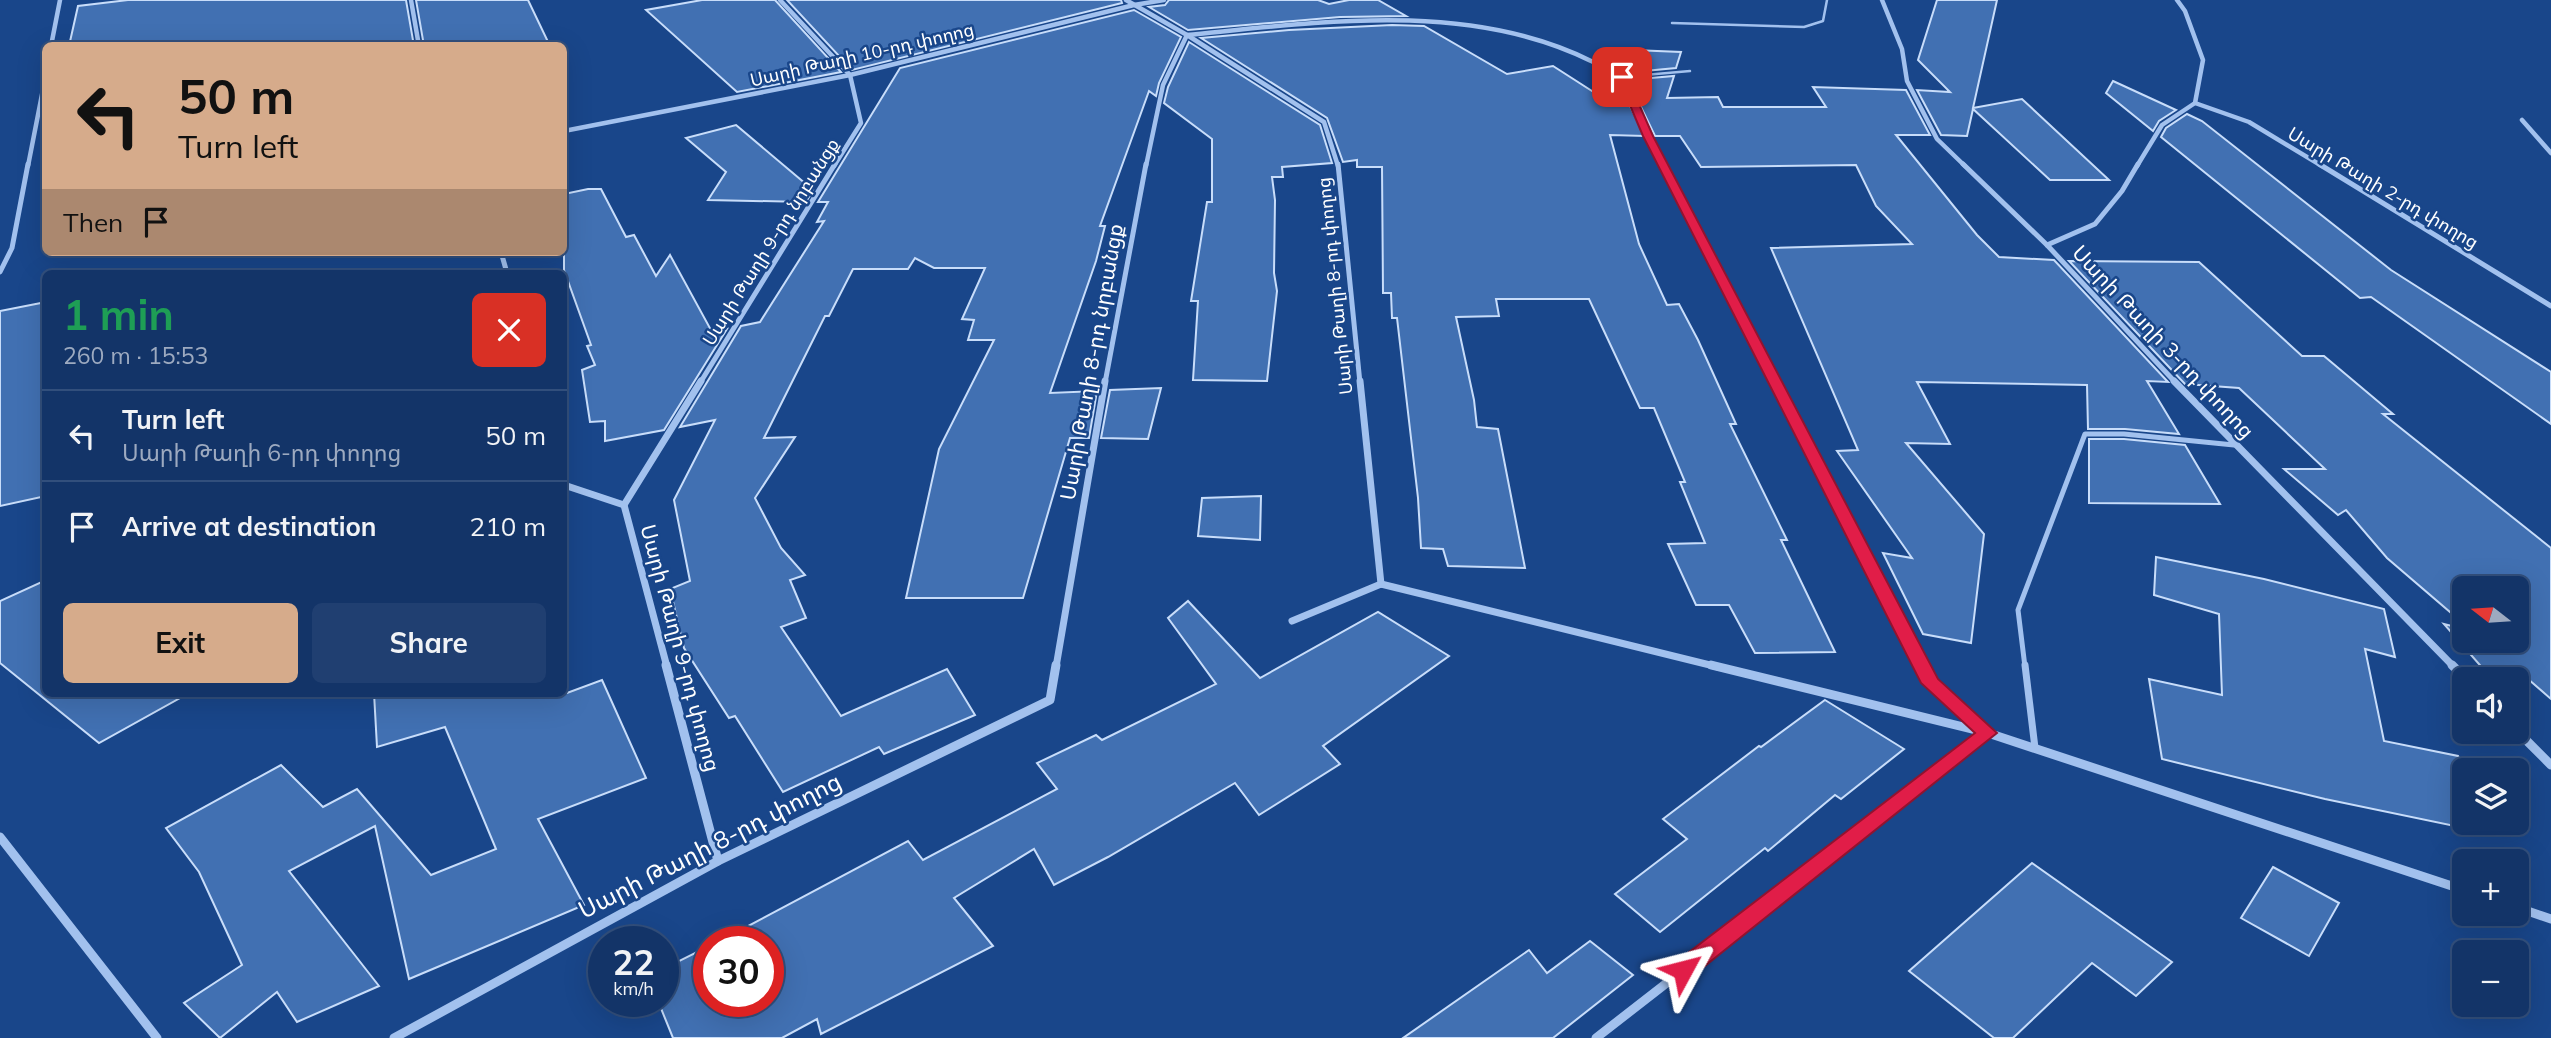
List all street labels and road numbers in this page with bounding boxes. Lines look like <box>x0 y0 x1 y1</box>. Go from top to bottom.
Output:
street label: Սարի Թաղի 10-րդ փողոց <box>748 18 976 92</box>
street label: Սարի Թաղի 2-րդ փողոց <box>2284 121 2483 254</box>
street label: Սարի Թաղի 9-րդ նրբանցք <box>697 134 844 350</box>
street label: Սարի Թաղի 8-րդ փողոց <box>1312 176 1357 396</box>
street label: Սարի Թաղի 8-րդ նրբանցք <box>1054 222 1128 502</box>
street label: Սարի Թաղի 3-րդ փողոց <box>2067 239 2260 443</box>
street label: Սարի Թաղի 9-րդ փողոց <box>635 521 727 774</box>
street label: Սարի Թաղի 8-րդ փողոց <box>573 766 846 925</box>

